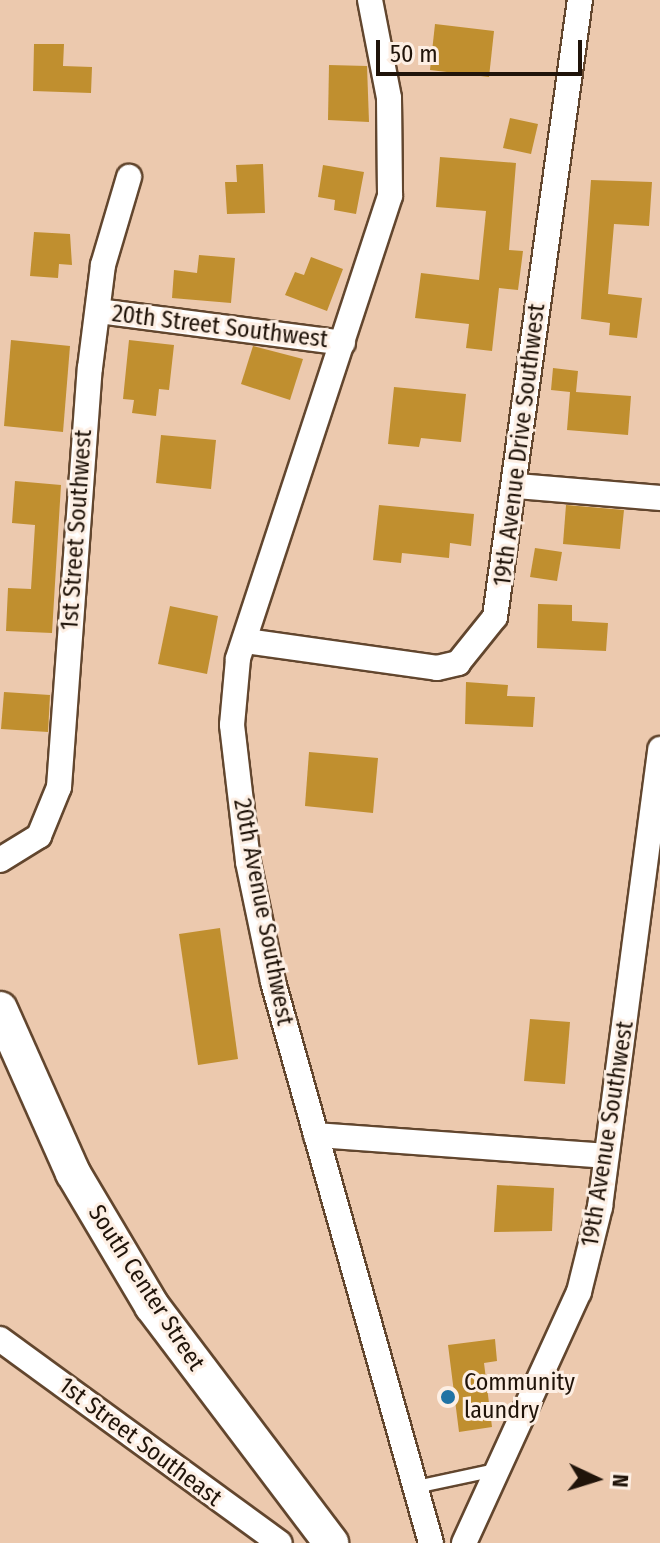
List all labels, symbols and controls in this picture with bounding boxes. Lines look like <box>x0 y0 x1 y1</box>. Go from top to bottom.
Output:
scale bar <box>380 24 586 74</box>
text: 50 m <box>390 40 438 68</box>
street label: 20th Street Southwest <box>110 299 330 355</box>
street label: 19th Avenue Drive Southwest <box>488 302 552 588</box>
street label: 1st Street Southwest <box>56 429 98 631</box>
street label: 20th Avenue Southwest <box>227 796 299 1028</box>
street label: 19th Avenue Southwest <box>576 1019 640 1249</box>
street label: South Center Street <box>82 1200 210 1376</box>
place label: Community laundry <box>464 1369 575 1425</box>
street label: 1st Street Southeast <box>53 1371 227 1513</box>
marker: Community laundry <box>439 1388 457 1406</box>
north arrow <box>556 1439 636 1519</box>
text: N <box>607 1473 634 1488</box>

